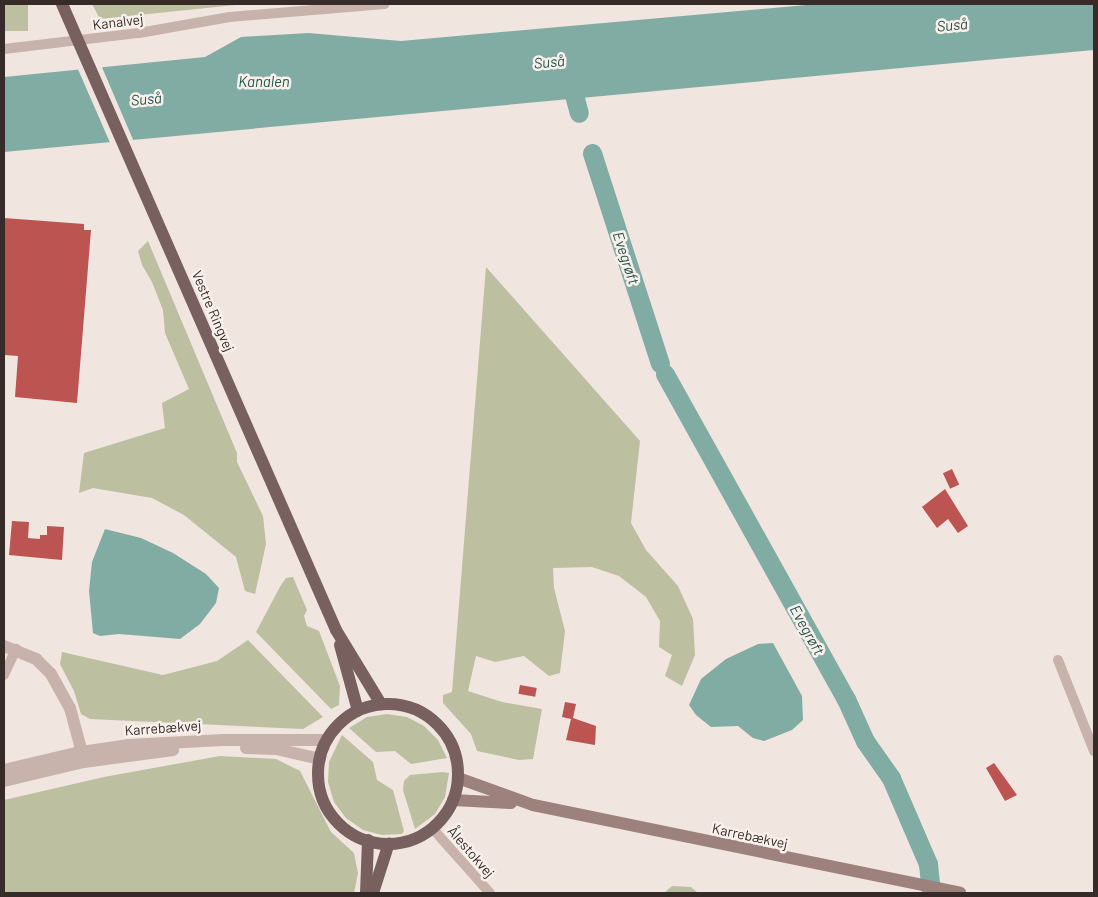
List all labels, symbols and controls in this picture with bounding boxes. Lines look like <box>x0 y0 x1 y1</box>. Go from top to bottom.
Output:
street label: Kanalvej <box>92 11 144 33</box>
water label: Suså <box>936 15 968 35</box>
water label: Suså <box>533 52 565 72</box>
water label: Kanalen <box>238 73 290 91</box>
water label: Suså <box>130 89 162 109</box>
water label: Evegrøft <box>609 229 643 287</box>
street label: Vestre Ringvej <box>188 268 238 354</box>
water label: Evegrøft <box>786 602 828 658</box>
street label: Karrebækvej <box>124 717 202 739</box>
street label: Karrebækvej <box>711 820 789 852</box>
street label: Ålestokvej <box>444 823 498 881</box>

